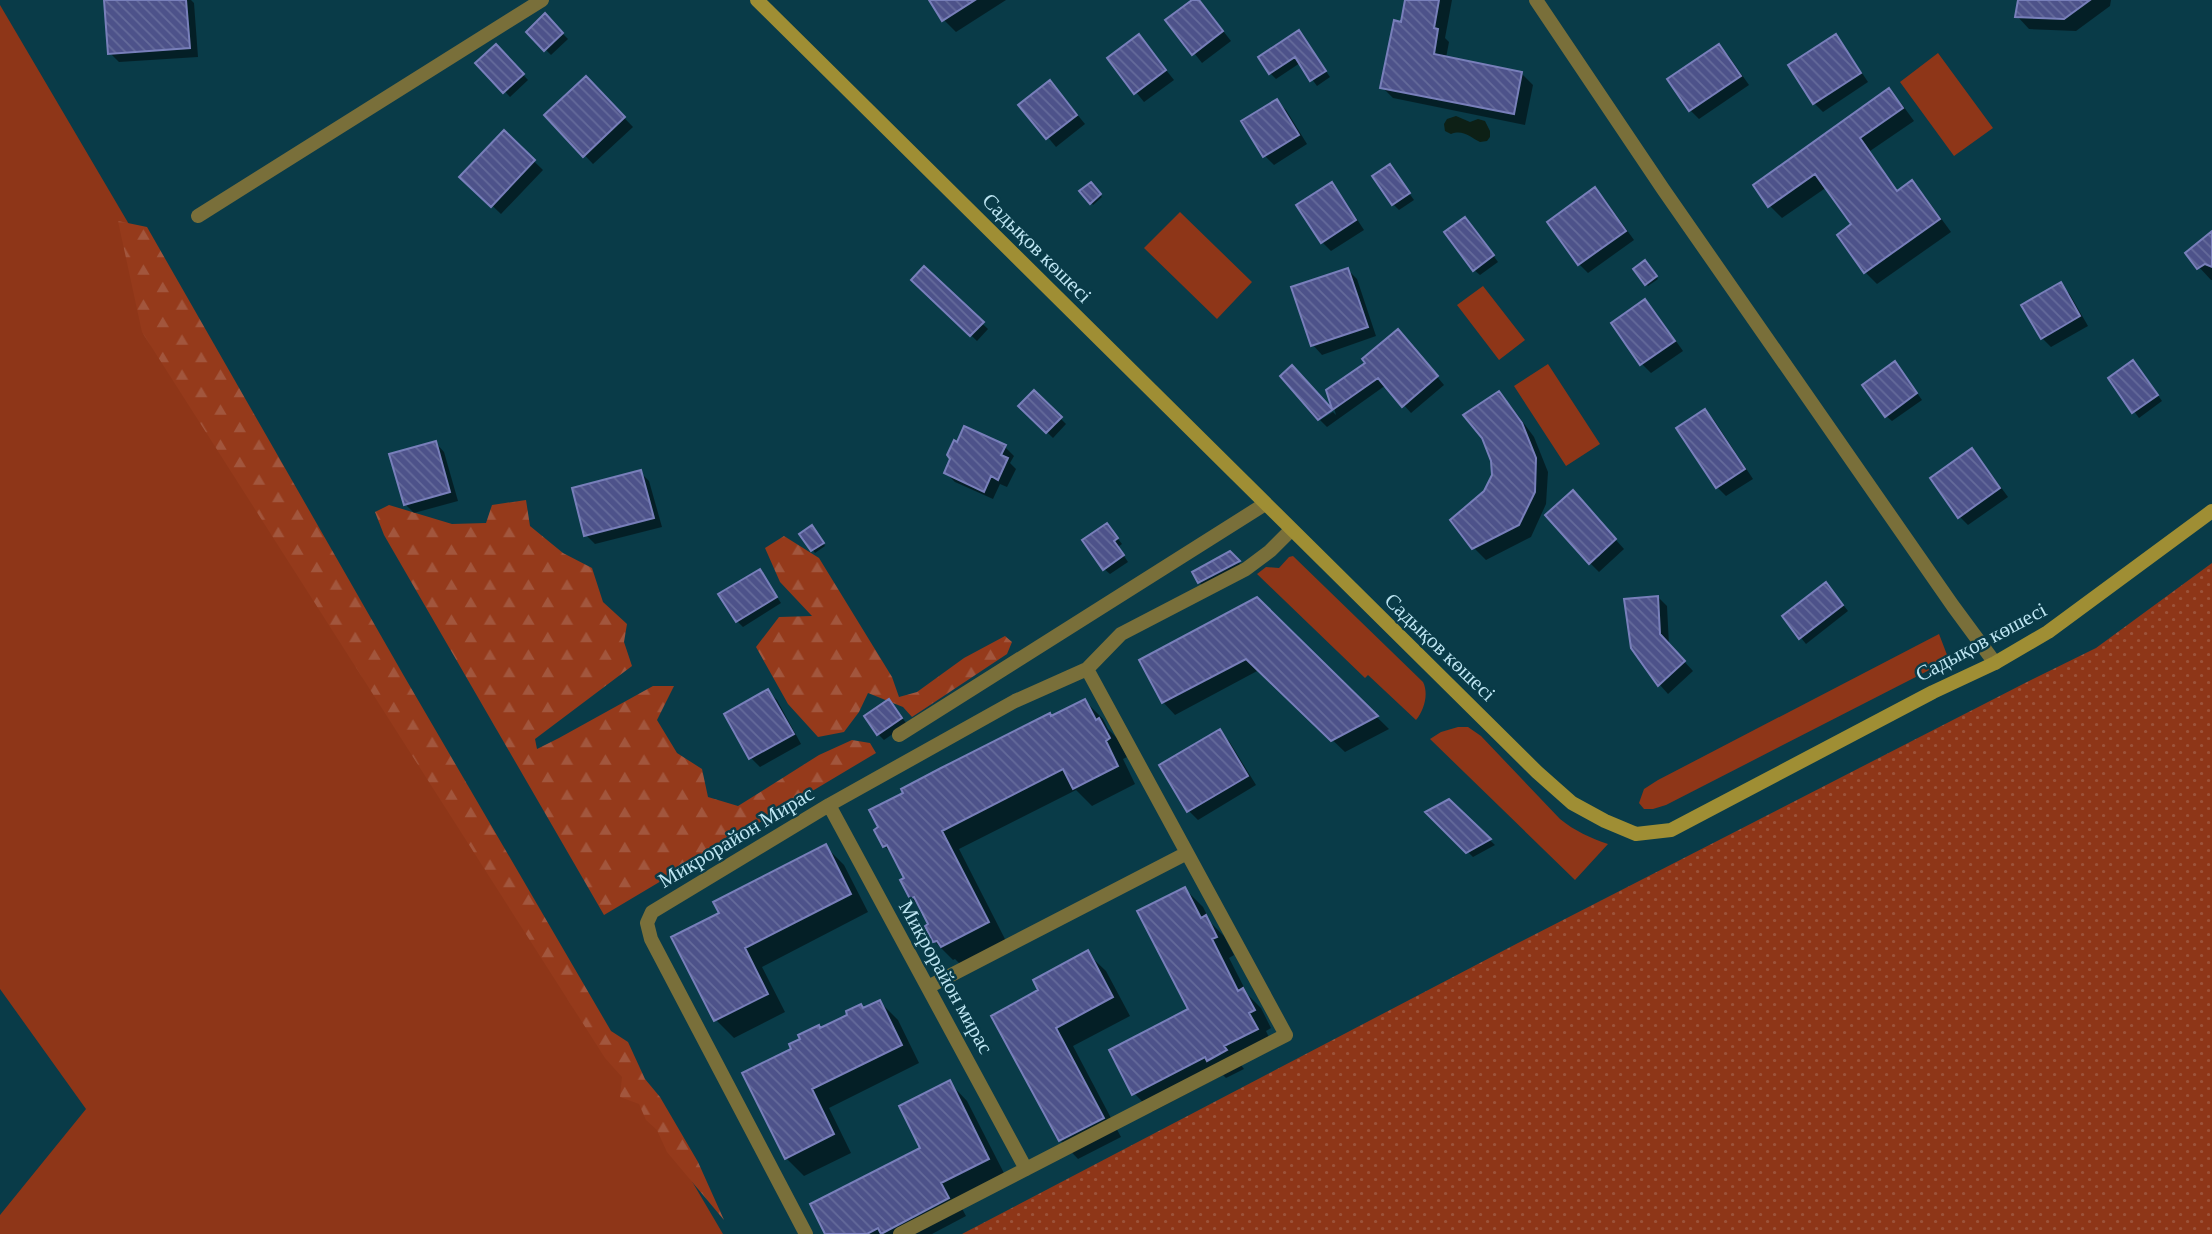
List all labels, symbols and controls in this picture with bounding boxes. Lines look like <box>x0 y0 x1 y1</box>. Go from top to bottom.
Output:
street label: Садықов көшесі <box>977 188 1097 308</box>
street label: Садықов көшесі <box>1380 588 1500 706</box>
street label: Садықов көшесі <box>1912 597 2051 687</box>
street label: Микрорайон Мирас <box>654 781 818 893</box>
street label: Микрорайон мирас <box>894 896 998 1058</box>

